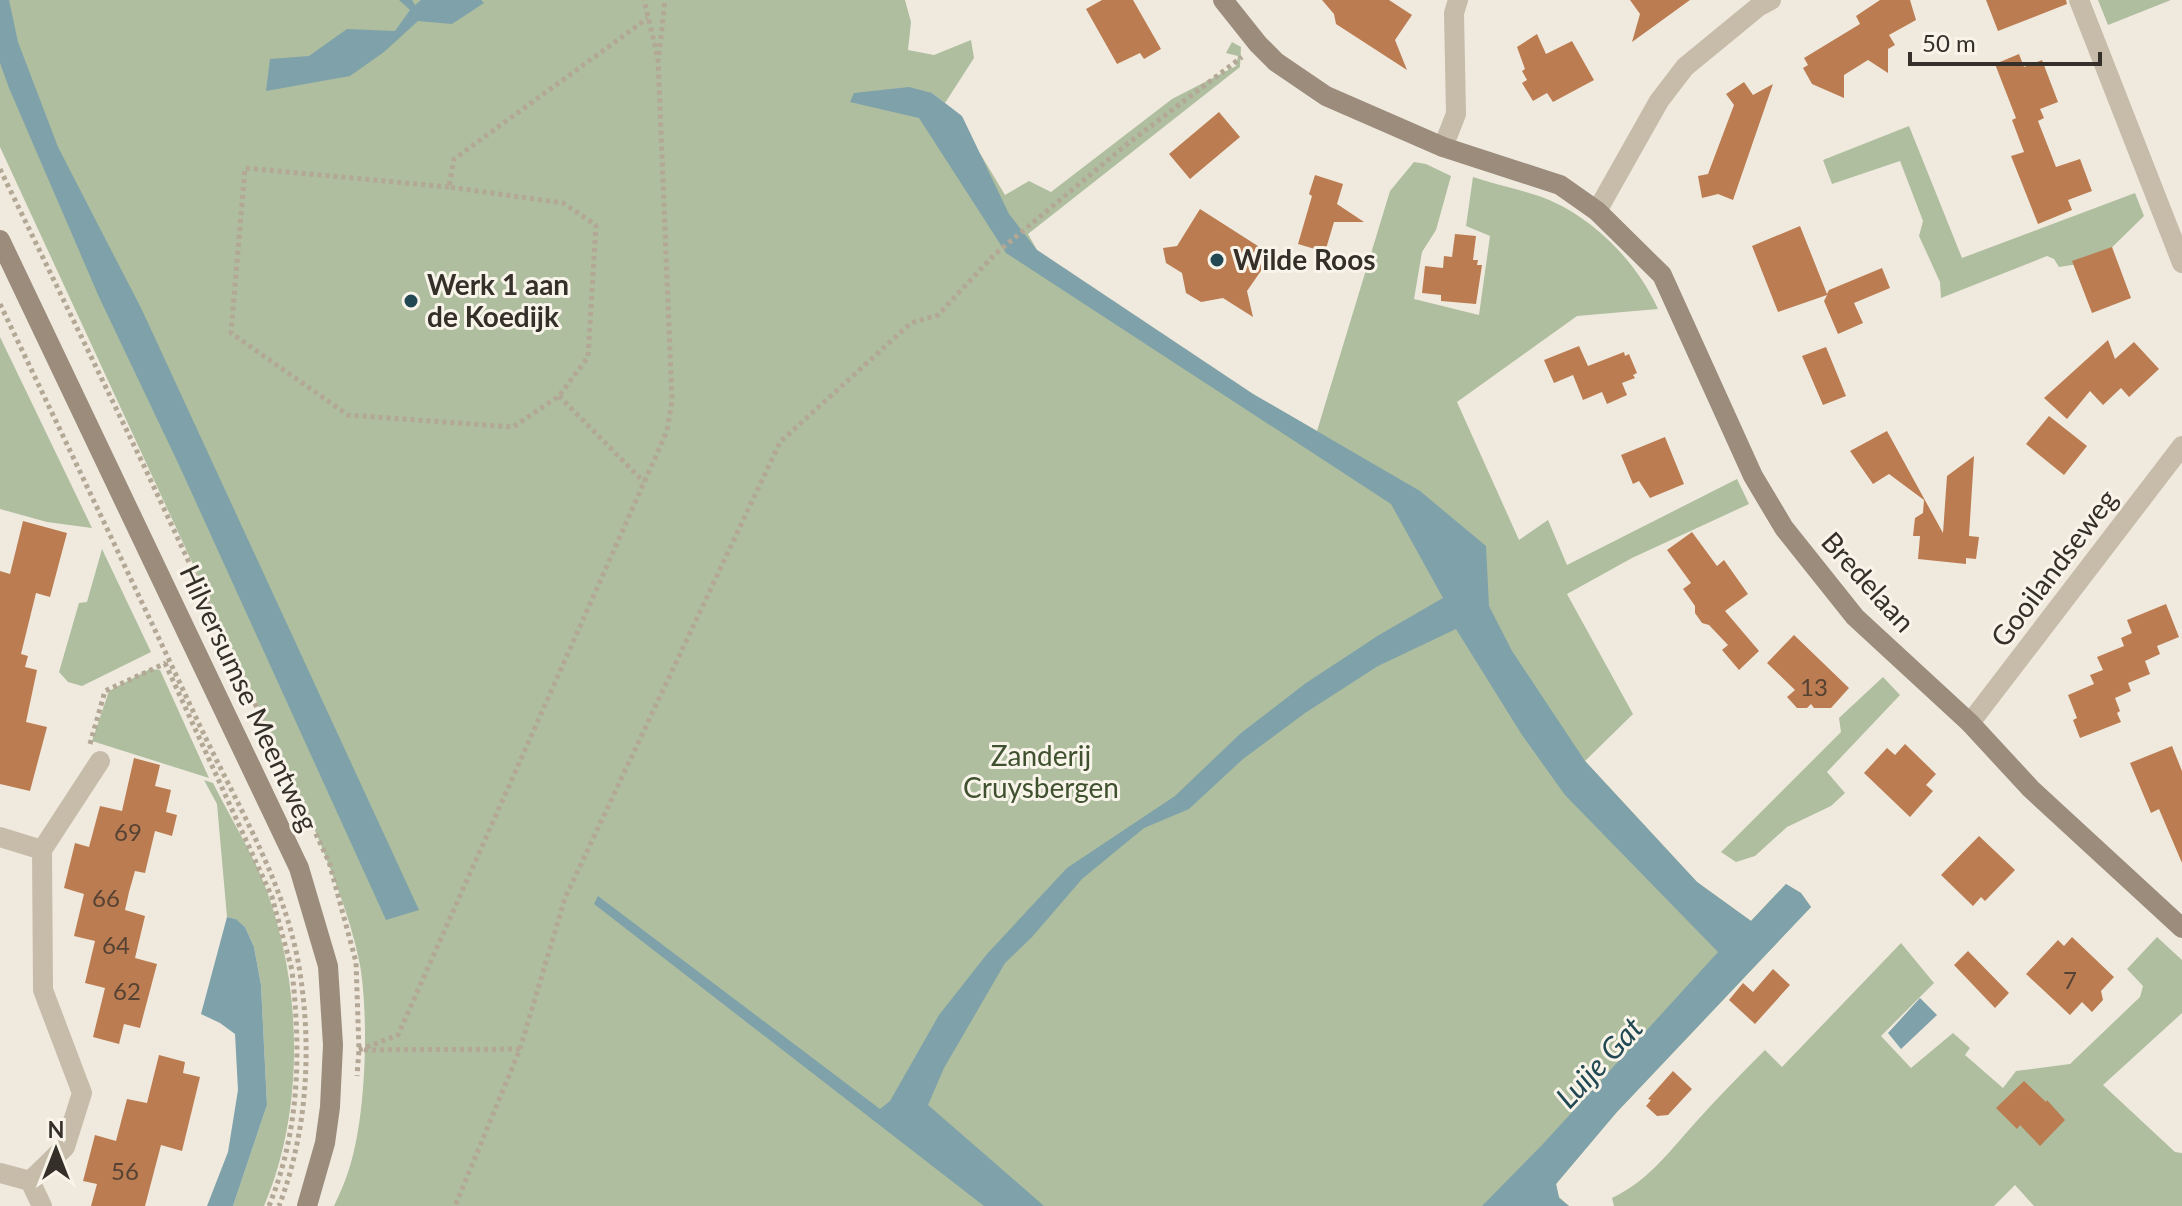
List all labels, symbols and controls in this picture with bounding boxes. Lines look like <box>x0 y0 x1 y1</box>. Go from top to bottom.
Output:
scale bar <box>1910 16 2100 66</box>
text: 50 m <box>1922 28 1976 57</box>
place label: Wilde Roos <box>1233 242 1376 276</box>
marker: Wilde Roos <box>1208 251 1226 269</box>
place label: Werk 1 aan de Koedijk <box>427 267 569 333</box>
marker: Werk 1 aan de Koedijk <box>402 292 420 310</box>
street label: Gooilandseweg <box>1983 482 2123 653</box>
street label: Bredelaan <box>1815 524 1922 638</box>
street label: Hilversumse Meentweg <box>173 559 327 836</box>
house number: 13 <box>1800 672 1828 701</box>
park label: Zanderij Cruysbergen <box>963 738 1119 804</box>
house number: 69 <box>114 817 142 846</box>
house number: 66 <box>92 883 120 912</box>
house number: 64 <box>102 930 130 959</box>
house number: 7 <box>2063 965 2077 994</box>
house number: 62 <box>113 976 141 1005</box>
water label: Luije Gat <box>1548 1009 1650 1114</box>
north arrow <box>16 1110 96 1190</box>
text: N <box>48 1116 64 1143</box>
house number: 56 <box>111 1156 139 1185</box>

